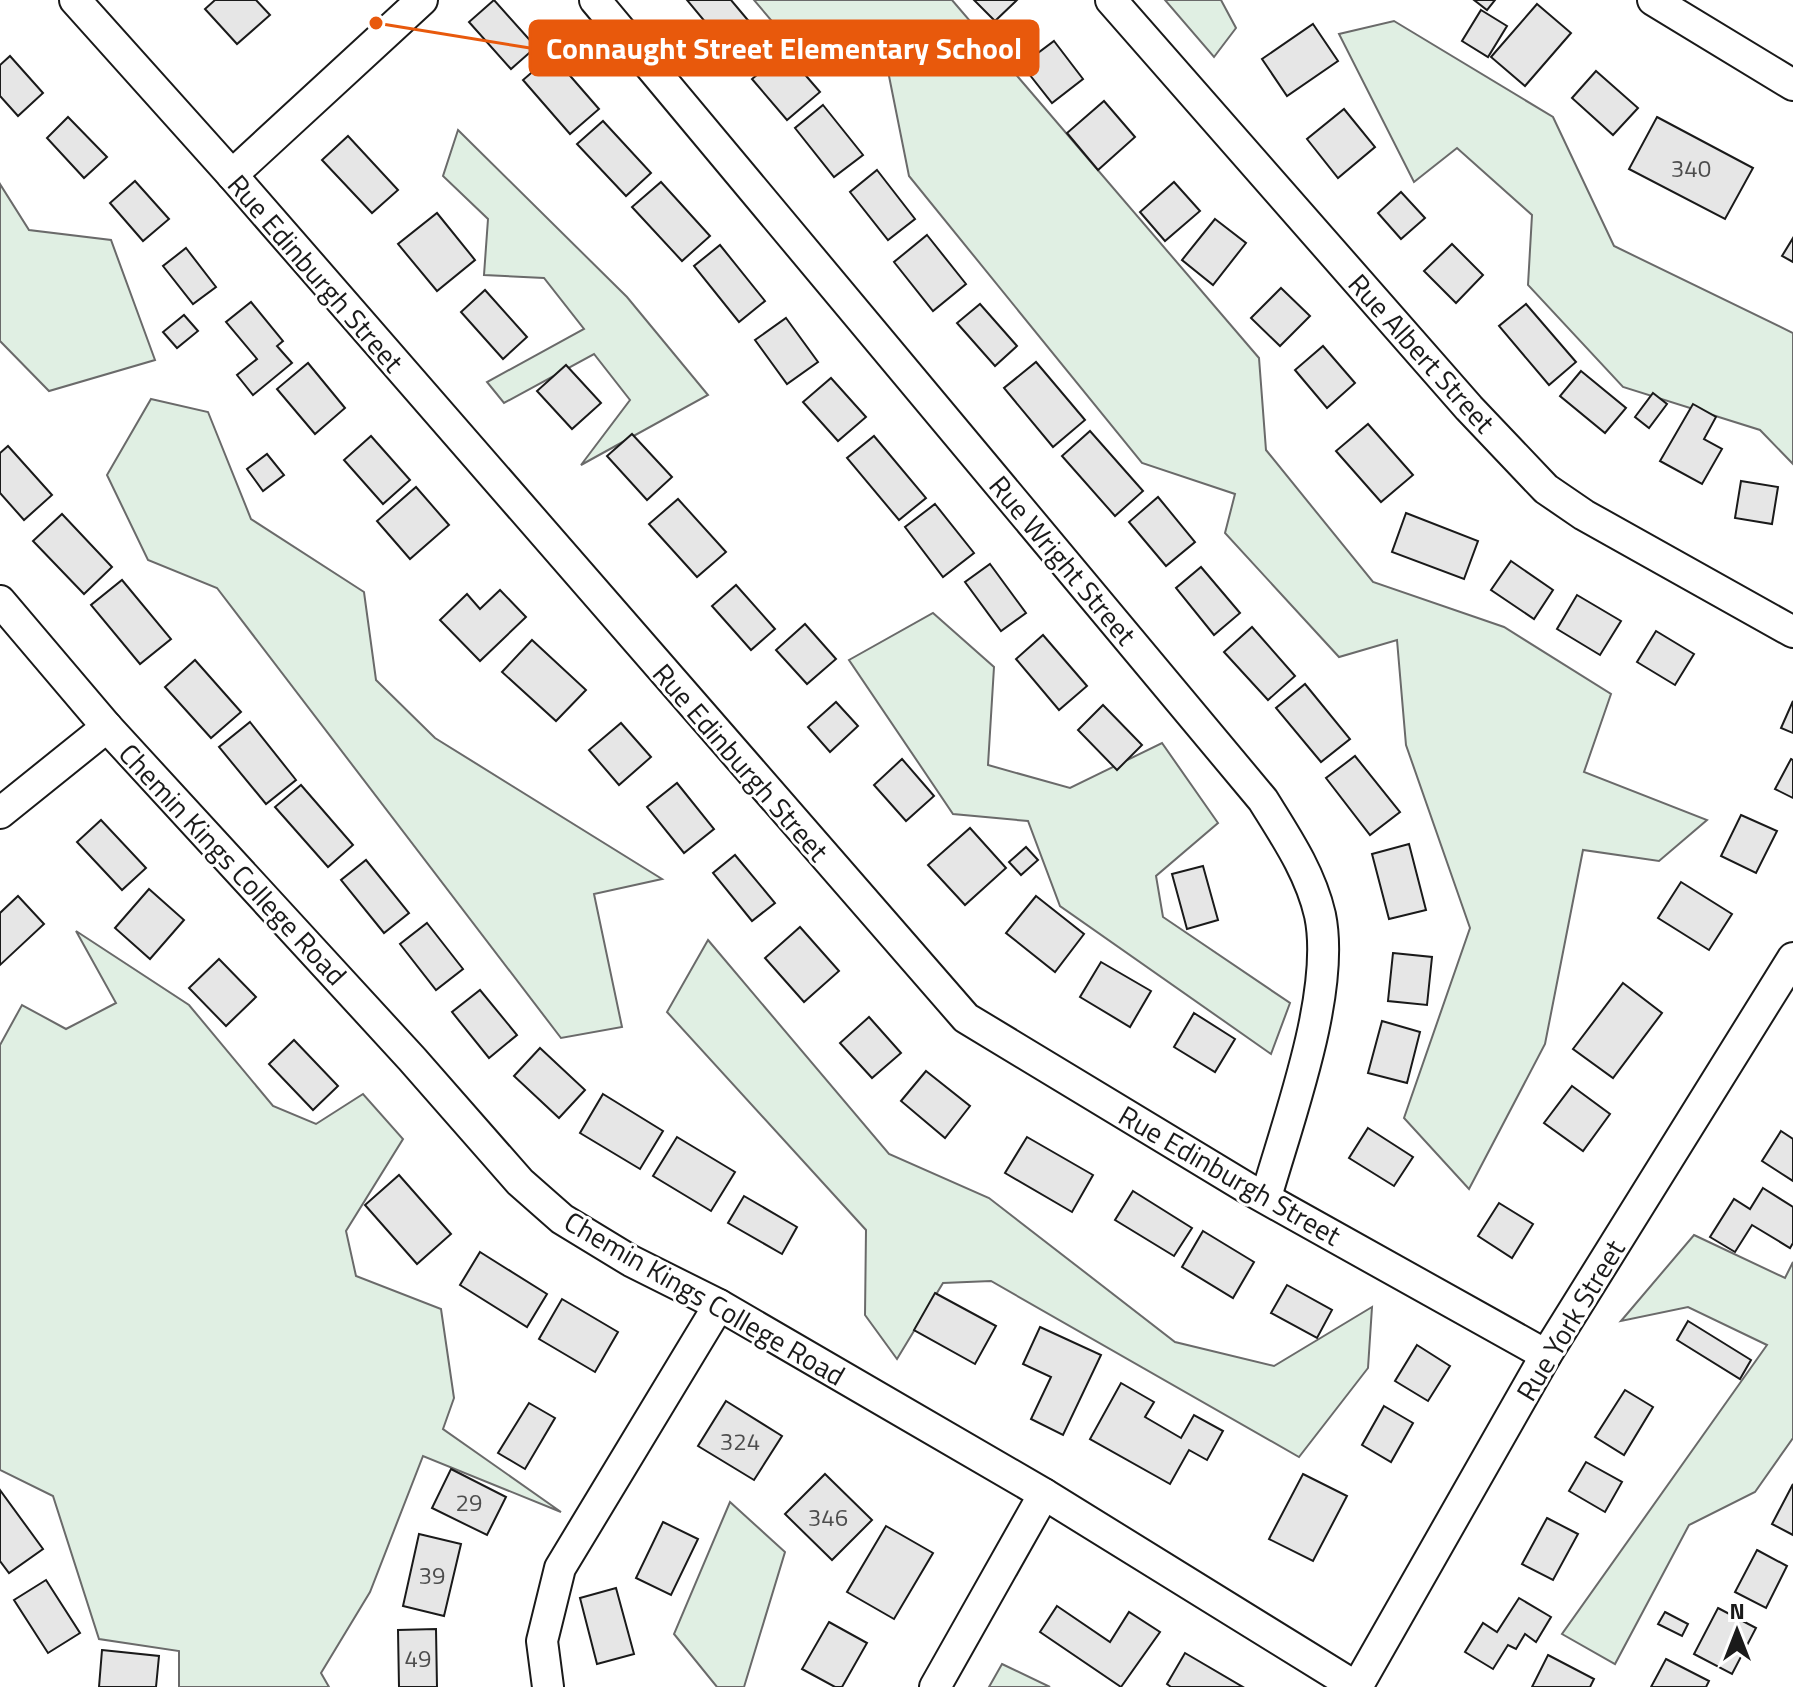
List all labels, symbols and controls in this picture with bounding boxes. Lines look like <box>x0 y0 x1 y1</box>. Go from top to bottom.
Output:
callout: Connaught Street Elementary School <box>530 21 1038 75</box>
text: Connaught Street Elementary School <box>546 25 1022 71</box>
house number: 340 <box>1671 150 1711 186</box>
street label: Rue Edinburgh Street <box>218 164 414 382</box>
street label: Rue Albert Street <box>1338 263 1506 443</box>
street label: Rue Wright Street <box>979 466 1147 654</box>
street label: Rue Edinburgh Street <box>643 653 839 871</box>
street label: Chemin Kings College Road <box>109 733 357 995</box>
street label: Rue Edinburgh Street <box>1111 1094 1349 1256</box>
street label: Chemin Kings College Road <box>557 1200 853 1396</box>
street label: Rue York Street <box>1505 1231 1635 1409</box>
house number: 324 <box>720 1423 760 1459</box>
house number: 29 <box>456 1484 482 1520</box>
house number: 346 <box>808 1499 848 1535</box>
house number: 39 <box>419 1557 445 1593</box>
north arrow <box>1697 1591 1777 1671</box>
text: N <box>1729 1594 1745 1628</box>
house number: 49 <box>405 1640 431 1676</box>

